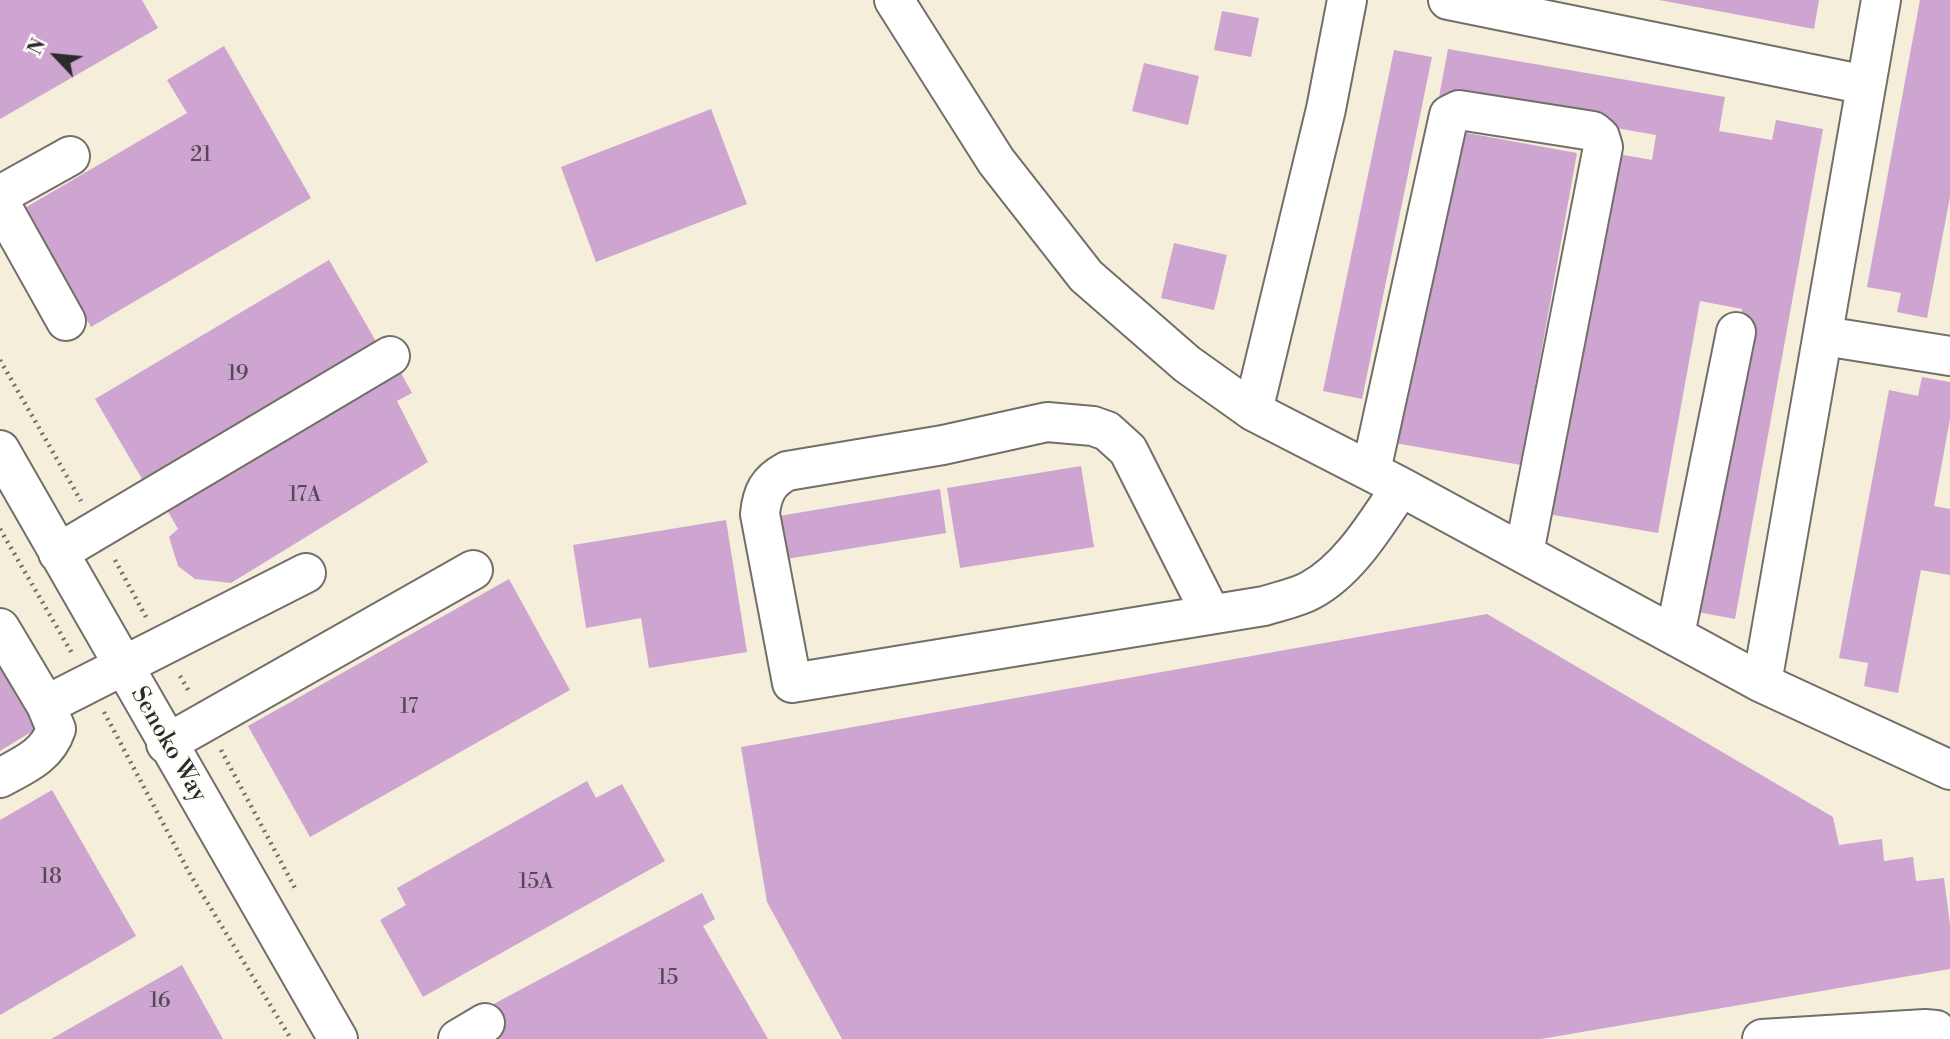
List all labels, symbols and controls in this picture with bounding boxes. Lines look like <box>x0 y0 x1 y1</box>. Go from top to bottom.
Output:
north arrow <box>21 21 91 91</box>
text: N <box>23 35 51 59</box>
house number: 21 <box>190 143 212 169</box>
house number: 19 <box>227 362 249 388</box>
house number: 17A <box>289 483 321 509</box>
street label: Senoko Way <box>123 682 213 808</box>
house number: 17 <box>400 695 418 721</box>
house number: 18 <box>40 865 62 891</box>
house number: 15A <box>518 870 554 896</box>
house number: 15 <box>658 966 678 992</box>
house number: 16 <box>149 989 171 1015</box>

